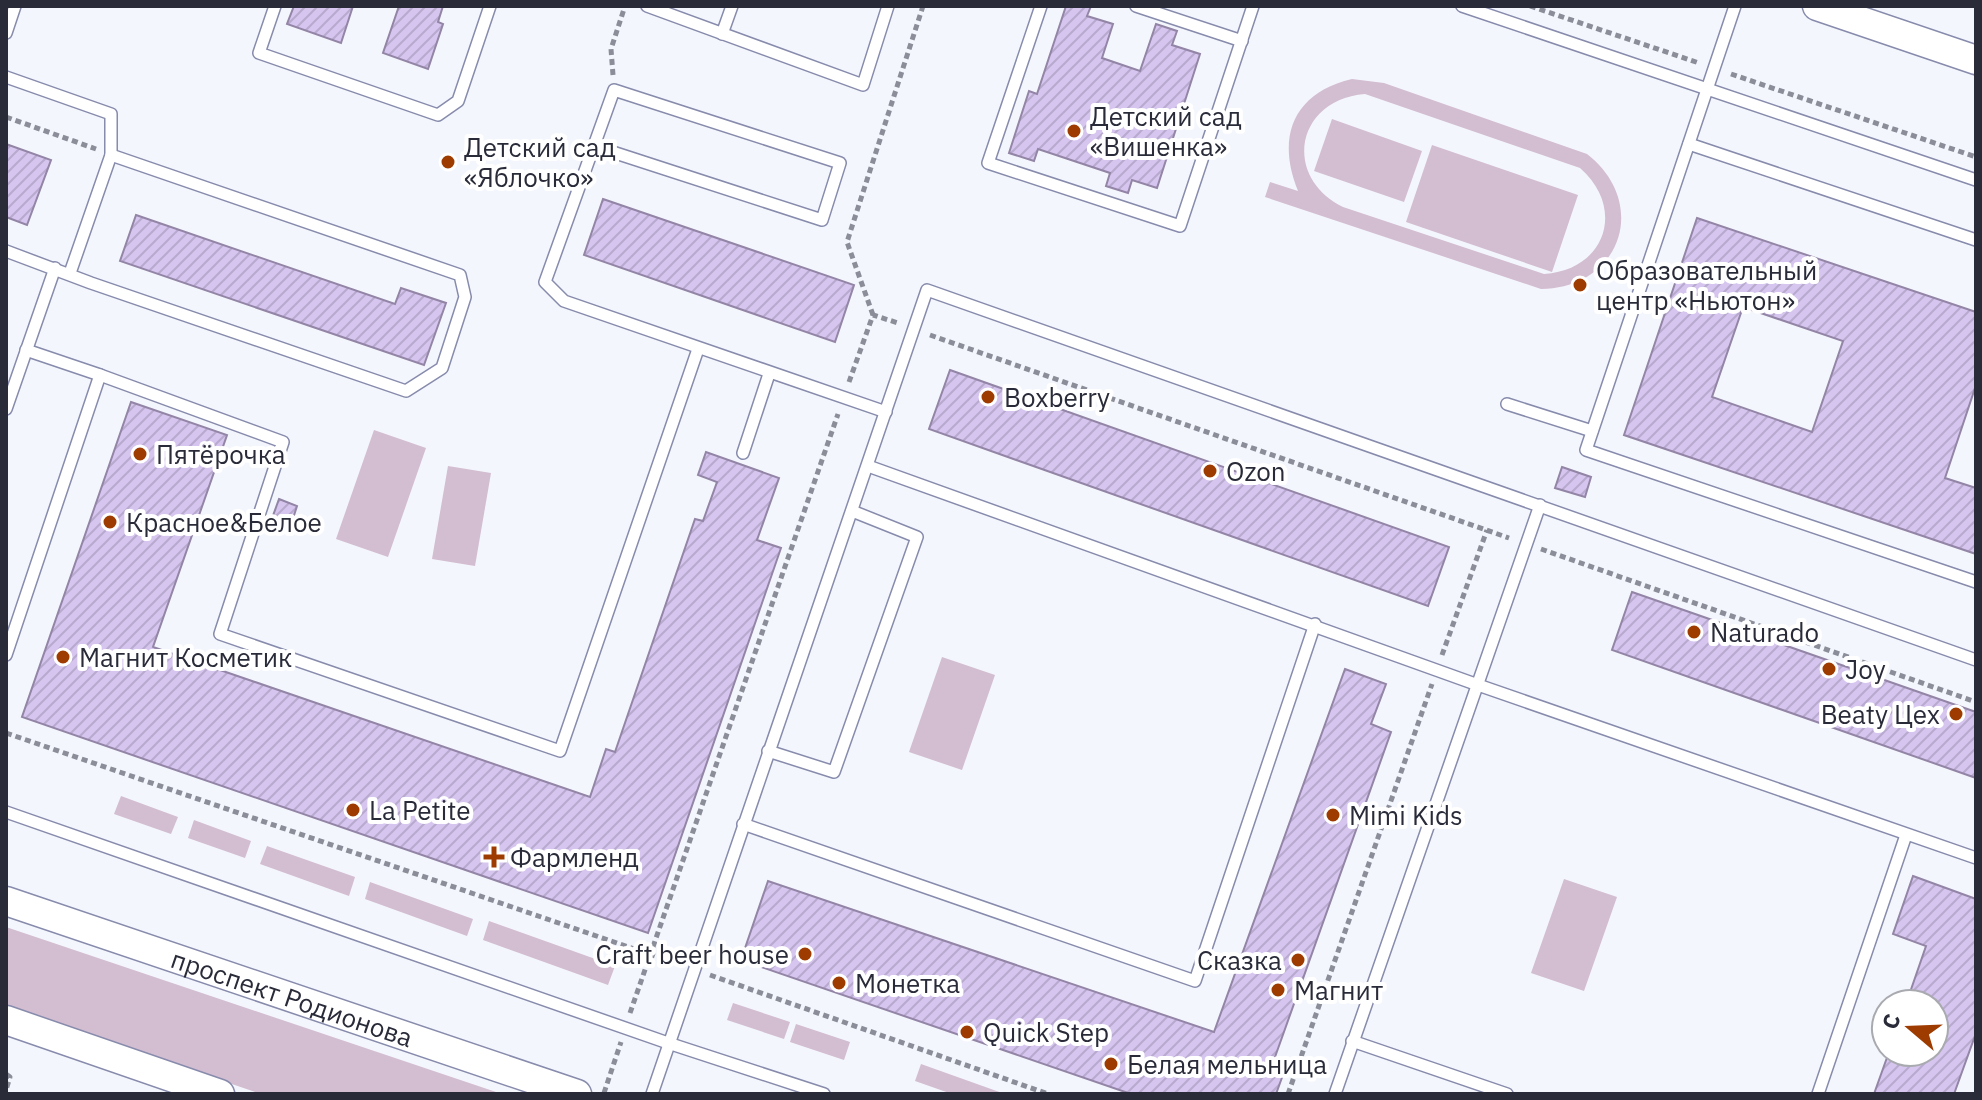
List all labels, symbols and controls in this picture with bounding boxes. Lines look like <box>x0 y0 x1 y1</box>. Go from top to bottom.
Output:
place label: Детский сад «Вишенка» <box>1090 99 1242 163</box>
marker: Детский сад «Вишенка» <box>1065 122 1083 140</box>
place label: Детский сад «Яблочко» <box>464 130 616 194</box>
marker: Детский сад «Яблочко» <box>439 153 457 171</box>
place label: Образовательный центр «Ньютон» <box>1596 253 1817 317</box>
marker: Образовательный центр «Ньютон» <box>1571 276 1589 294</box>
place label: Boxberry <box>1004 380 1110 414</box>
marker: Boxberry <box>979 388 997 406</box>
place label: Пятёрочка <box>156 437 286 471</box>
marker: Пятёрочка <box>131 445 149 463</box>
place label: Ozon <box>1226 454 1286 488</box>
marker: Ozon <box>1201 462 1219 480</box>
place label: Красное&Белое <box>126 505 322 539</box>
marker: Красное&Белое <box>101 513 119 531</box>
place label: Naturado <box>1710 615 1819 649</box>
marker: Naturado <box>1685 623 1703 641</box>
place label: Магнит Косметик <box>79 640 292 674</box>
marker: Магнит Косметик <box>54 648 72 666</box>
place label: Joy <box>1845 652 1886 686</box>
marker: Joy <box>1820 660 1838 678</box>
place label: Beaty Цех <box>1821 697 1940 731</box>
marker: Beaty Цех <box>1947 705 1965 723</box>
place label: La Petite <box>369 793 470 827</box>
place label: Mimi Kids <box>1349 798 1463 832</box>
marker: La Petite <box>344 801 362 819</box>
marker: Mimi Kids <box>1324 806 1342 824</box>
place label: Фармленд <box>510 840 639 874</box>
marker: Фармленд <box>485 848 503 866</box>
place label: Craft beer house <box>596 937 789 971</box>
street label: проспект Родионова <box>167 941 417 1054</box>
place label: Сказка <box>1197 943 1282 977</box>
marker: Craft beer house <box>796 945 814 963</box>
marker: Сказка <box>1289 951 1307 969</box>
place label: Монетка <box>855 966 960 1000</box>
place label: Магнит <box>1294 973 1383 1007</box>
marker: Монетка <box>830 974 848 992</box>
marker: Магнит <box>1269 981 1287 999</box>
north arrow <box>1870 988 1950 1068</box>
text: С <box>1875 1010 1907 1033</box>
place label: Quick Step <box>983 1015 1109 1049</box>
marker: Quick Step <box>958 1023 976 1041</box>
place label: Белая мельница <box>1127 1047 1327 1081</box>
marker: Белая мельница <box>1102 1055 1120 1073</box>

